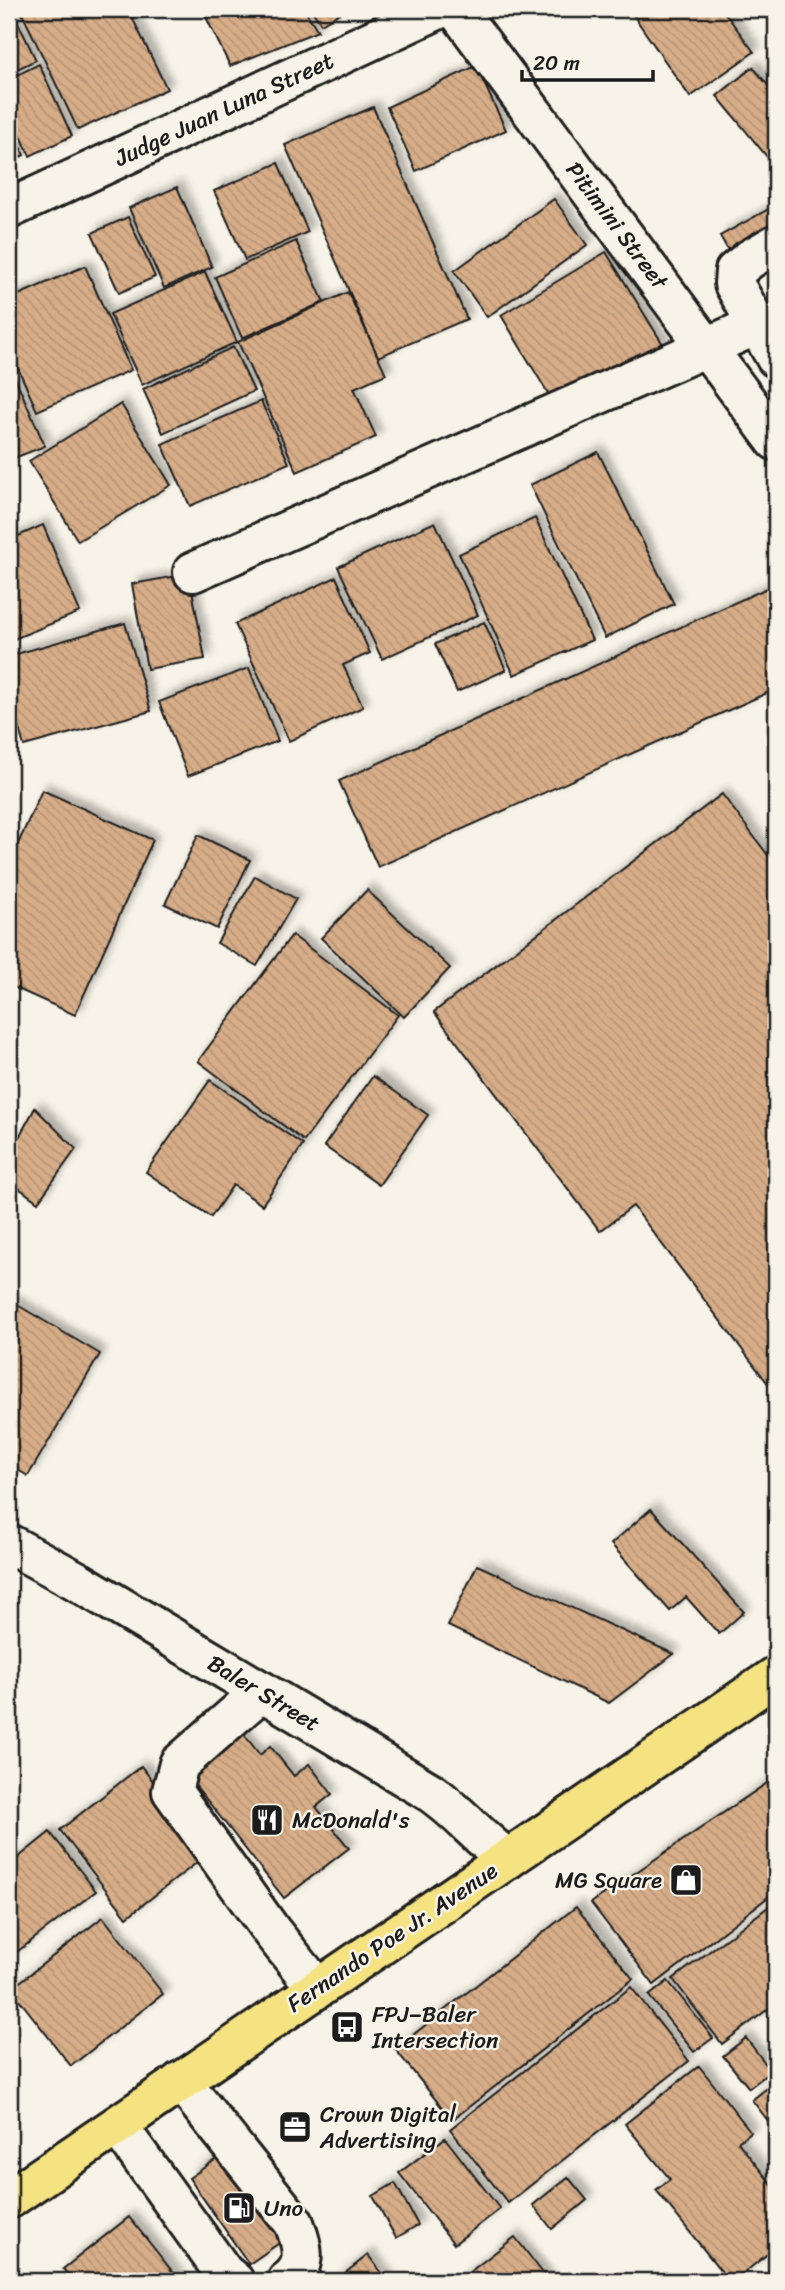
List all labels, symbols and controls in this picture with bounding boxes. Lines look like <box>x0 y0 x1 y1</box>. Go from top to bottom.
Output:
scale bar <box>522 38 654 82</box>
street label: Judge Juan Luna Street <box>107 41 341 179</box>
text: 20 m <box>533 44 580 82</box>
street label: Pitimini Street <box>555 152 680 300</box>
street label: Baler Street <box>199 1643 328 1743</box>
place label: McDonald's <box>292 1800 410 1841</box>
restaurant icon: McDonald's <box>248 1801 286 1839</box>
street label: Fernando Poe Jr. Avenue <box>278 1851 507 2024</box>
place label: MG Square <box>555 1860 662 1901</box>
shop icon: MG Square <box>667 1861 705 1899</box>
place label: FPJ–Baler Intersection <box>371 1994 498 2061</box>
bus stop icon: FPJ–Baler Intersection <box>328 2008 366 2046</box>
place label: Crown Digital Advertising <box>319 2094 456 2161</box>
office icon: Crown Digital Advertising <box>276 2108 314 2146</box>
place label: Uno <box>264 2188 304 2229</box>
fuel station icon: Uno <box>220 2189 258 2227</box>

